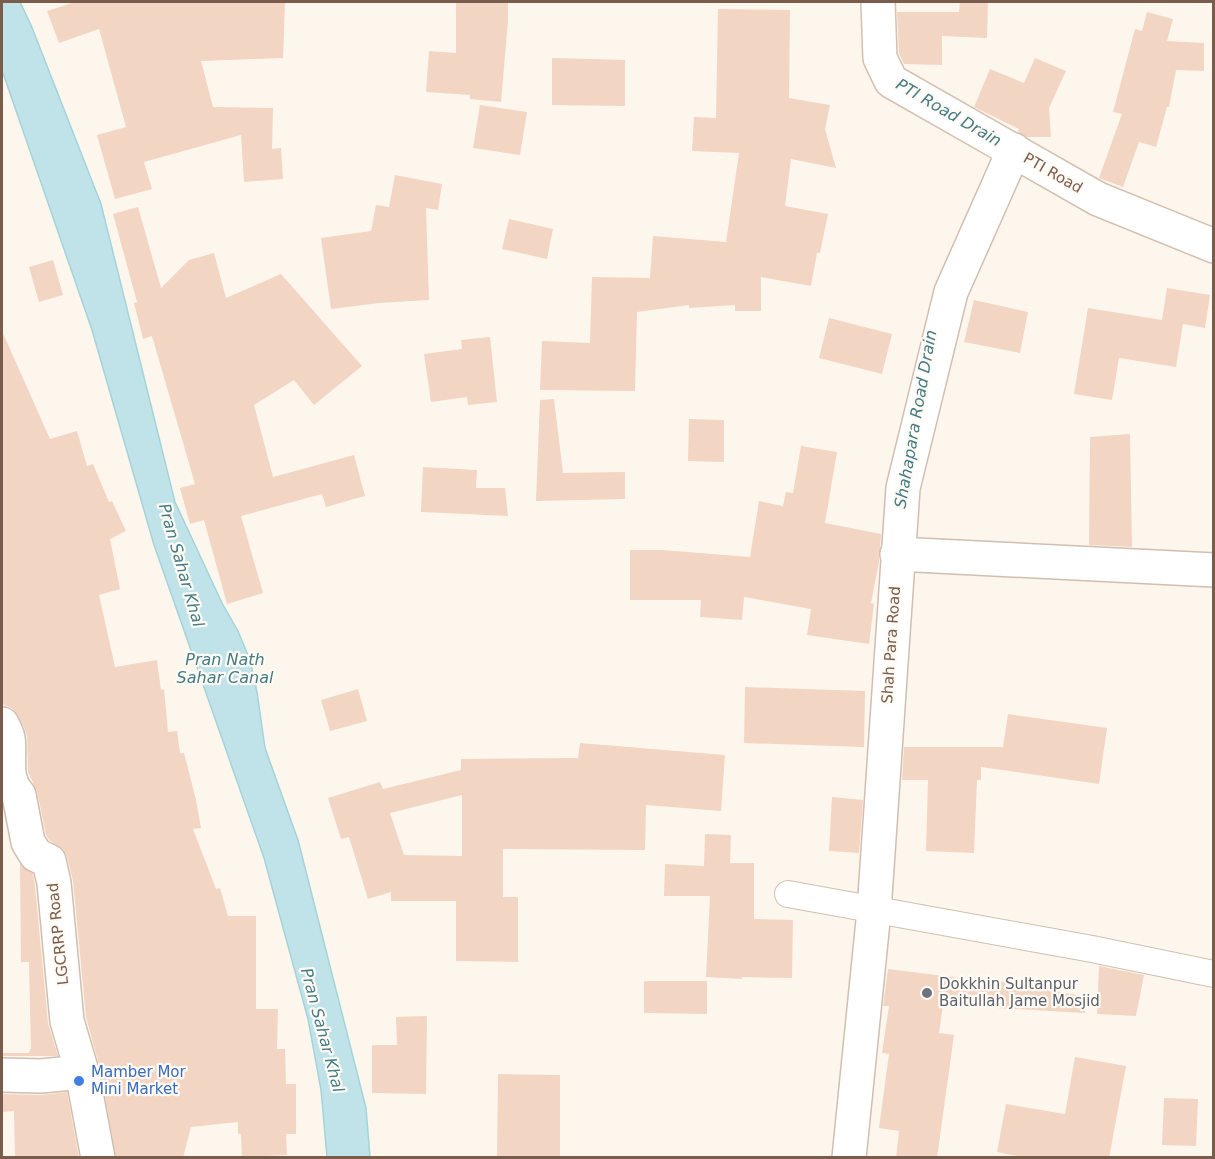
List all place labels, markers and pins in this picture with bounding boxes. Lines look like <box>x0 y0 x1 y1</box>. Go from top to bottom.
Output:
place label: Dokkhin Sultanpur Baitullah Jame Mosjid <box>939 975 1100 1010</box>
marker: Dokkhin Sultanpur Baitullah Jame Mosjid <box>920 986 934 1000</box>
place label: Mamber Mor Mini Market <box>91 1063 187 1098</box>
marker: Mamber Mor Mini Market <box>72 1074 86 1088</box>

